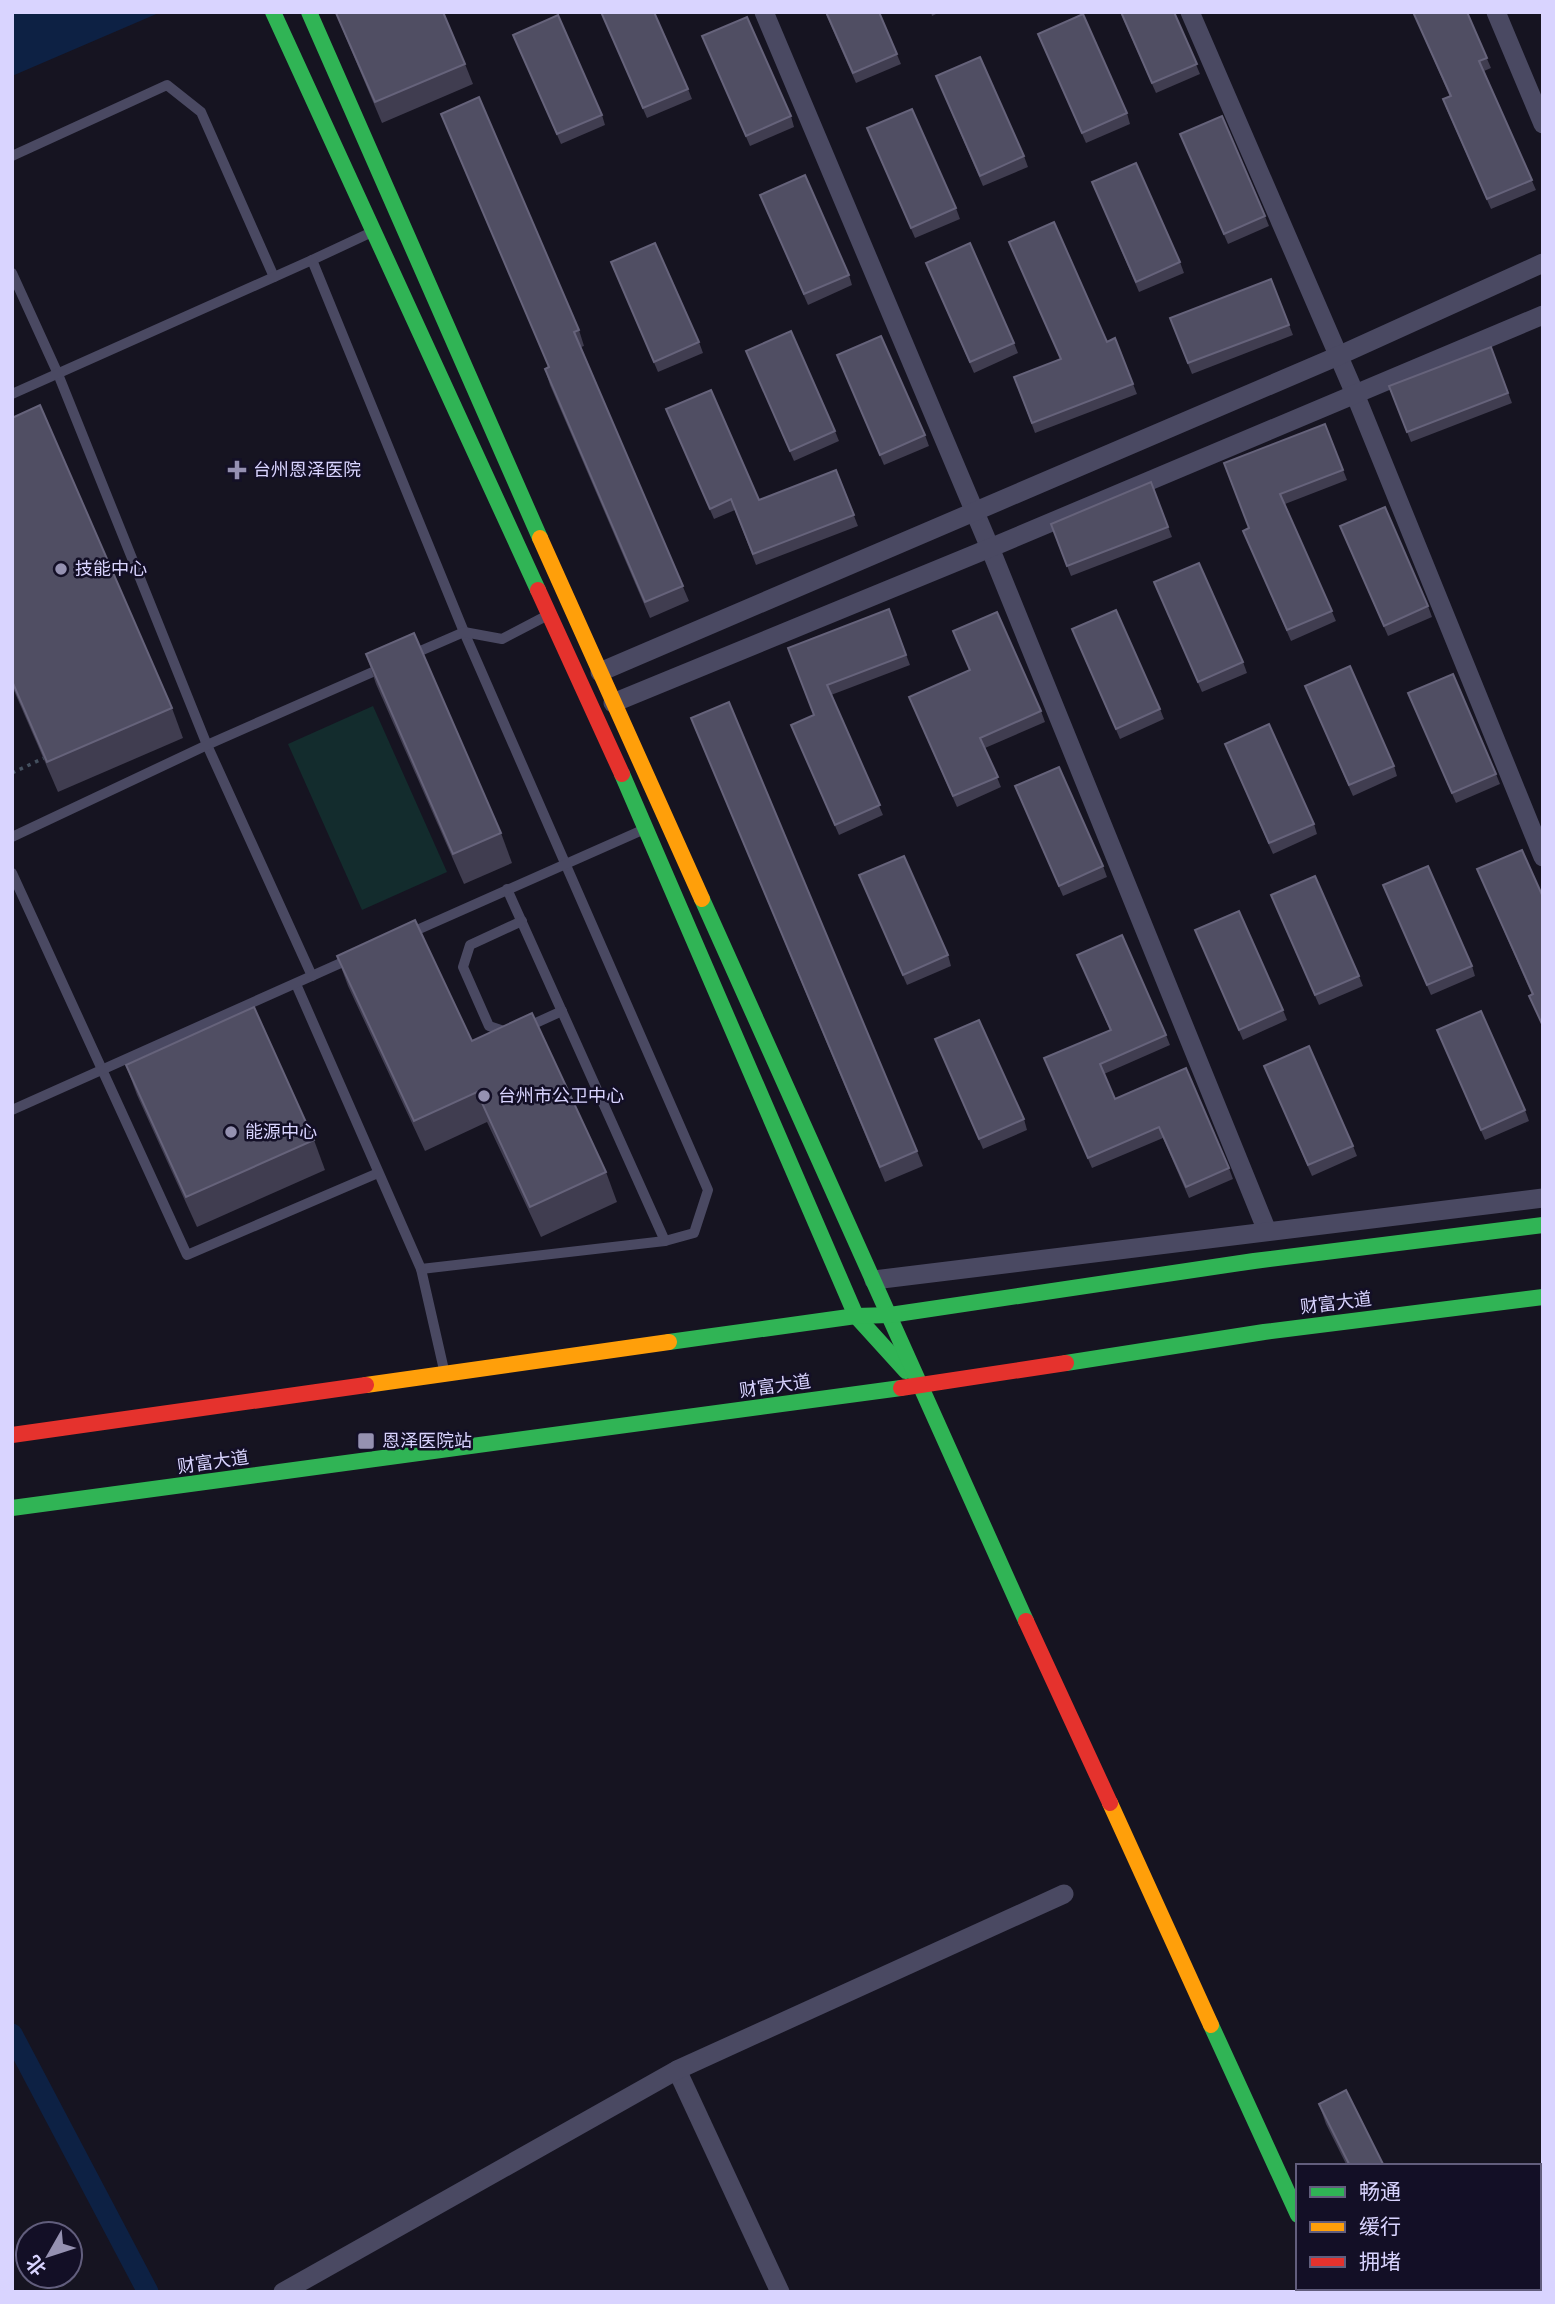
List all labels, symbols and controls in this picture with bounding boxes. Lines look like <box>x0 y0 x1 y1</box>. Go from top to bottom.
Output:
place label: 台州恩泽医院 <box>253 459 361 480</box>
marker: 台州恩泽医院 <box>227 460 247 480</box>
place label: 技能中心 <box>75 558 147 579</box>
marker: 技能中心 <box>53 561 69 577</box>
place label: 台州市公卫中心 <box>498 1085 624 1106</box>
marker: 台州市公卫中心 <box>476 1088 492 1104</box>
place label: 能源中心 <box>245 1121 317 1142</box>
marker: 能源中心 <box>223 1124 239 1140</box>
street label: 财富大道 <box>1299 1288 1373 1317</box>
street label: 财富大道 <box>738 1370 812 1401</box>
place label: 恩泽医院站 <box>382 1430 472 1451</box>
marker: 恩泽医院站 <box>356 1431 376 1451</box>
street label: 财富大道 <box>176 1446 250 1477</box>
legend <box>1296 2164 1541 2290</box>
text: 畅通 <box>1359 2180 1401 2204</box>
text: 缓行 <box>1359 2215 1401 2239</box>
north arrow <box>14 2220 84 2290</box>
text: 拥堵 <box>1359 2250 1401 2274</box>
text: 北 <box>21 2251 51 2280</box>

